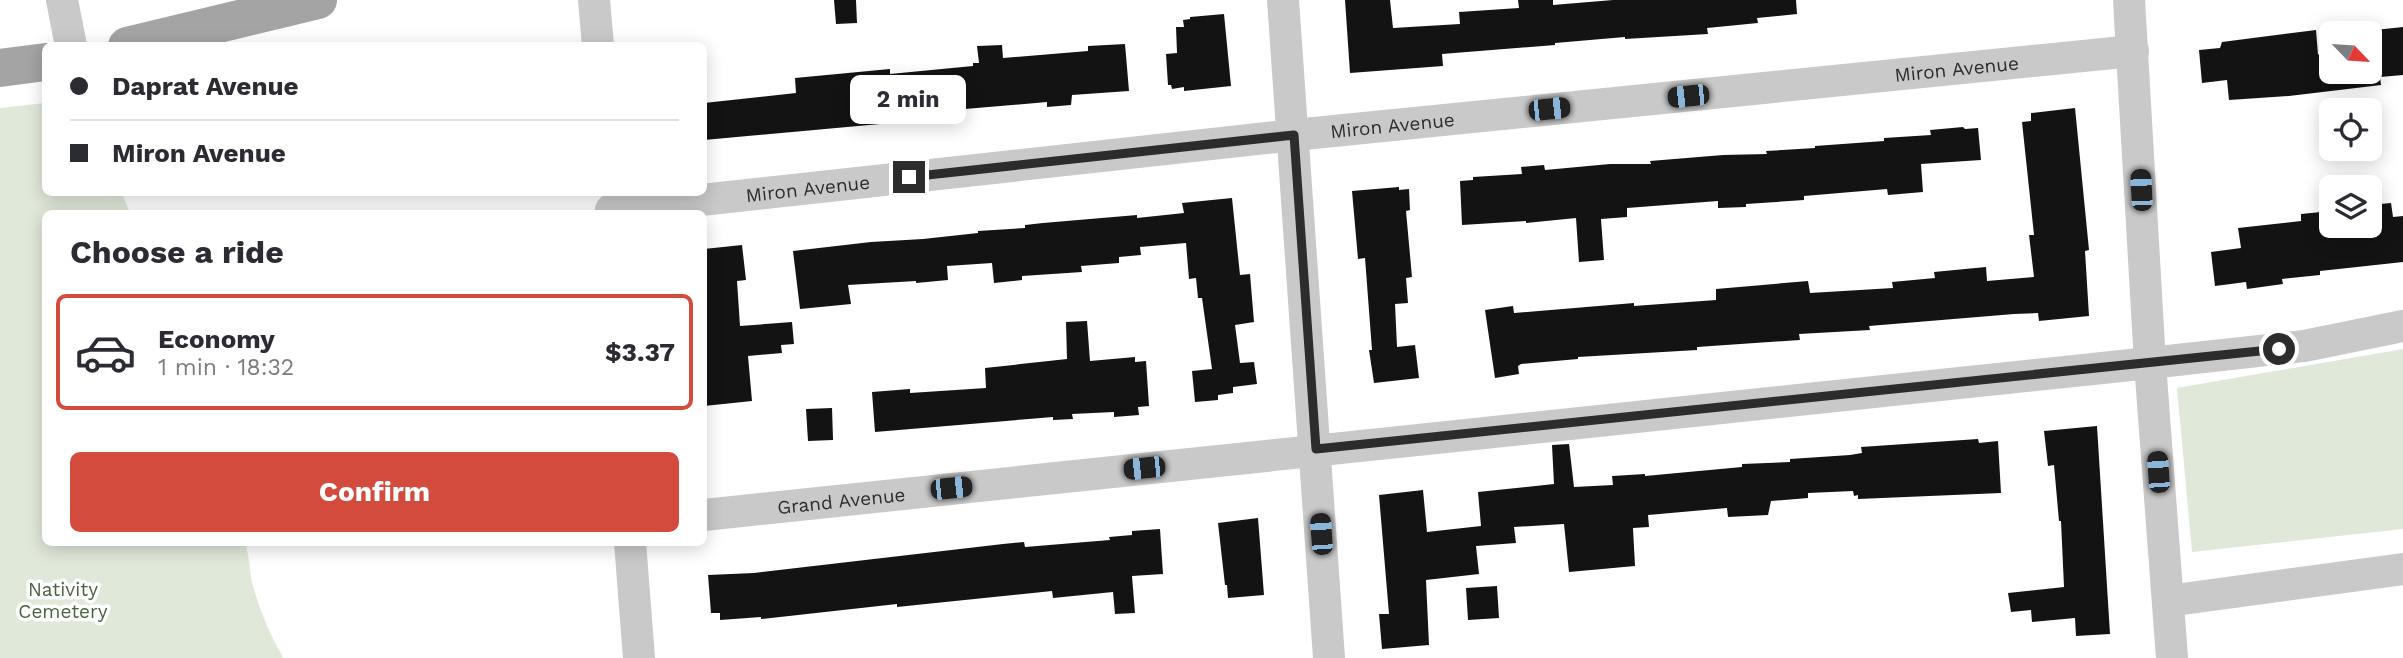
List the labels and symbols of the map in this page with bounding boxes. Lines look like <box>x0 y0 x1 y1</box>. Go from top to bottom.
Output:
north arrow <box>2319 21 2382 84</box>
street label: Miron Avenue <box>1893 51 2020 87</box>
callout: 2 min <box>851 76 967 124</box>
car <box>1667 83 1710 109</box>
car <box>1528 96 1571 122</box>
street label: Miron Avenue <box>1329 108 1456 143</box>
route end <box>893 161 925 193</box>
car <box>2130 168 2153 212</box>
street label: Miron Avenue <box>745 171 871 207</box>
route start <box>2263 333 2295 365</box>
car <box>2147 450 2170 494</box>
car <box>1123 455 1166 481</box>
car <box>930 475 973 501</box>
street label: Grand Avenue <box>776 483 906 519</box>
car <box>1310 512 1333 556</box>
park label: Nativity Cemetery <box>18 578 108 623</box>

